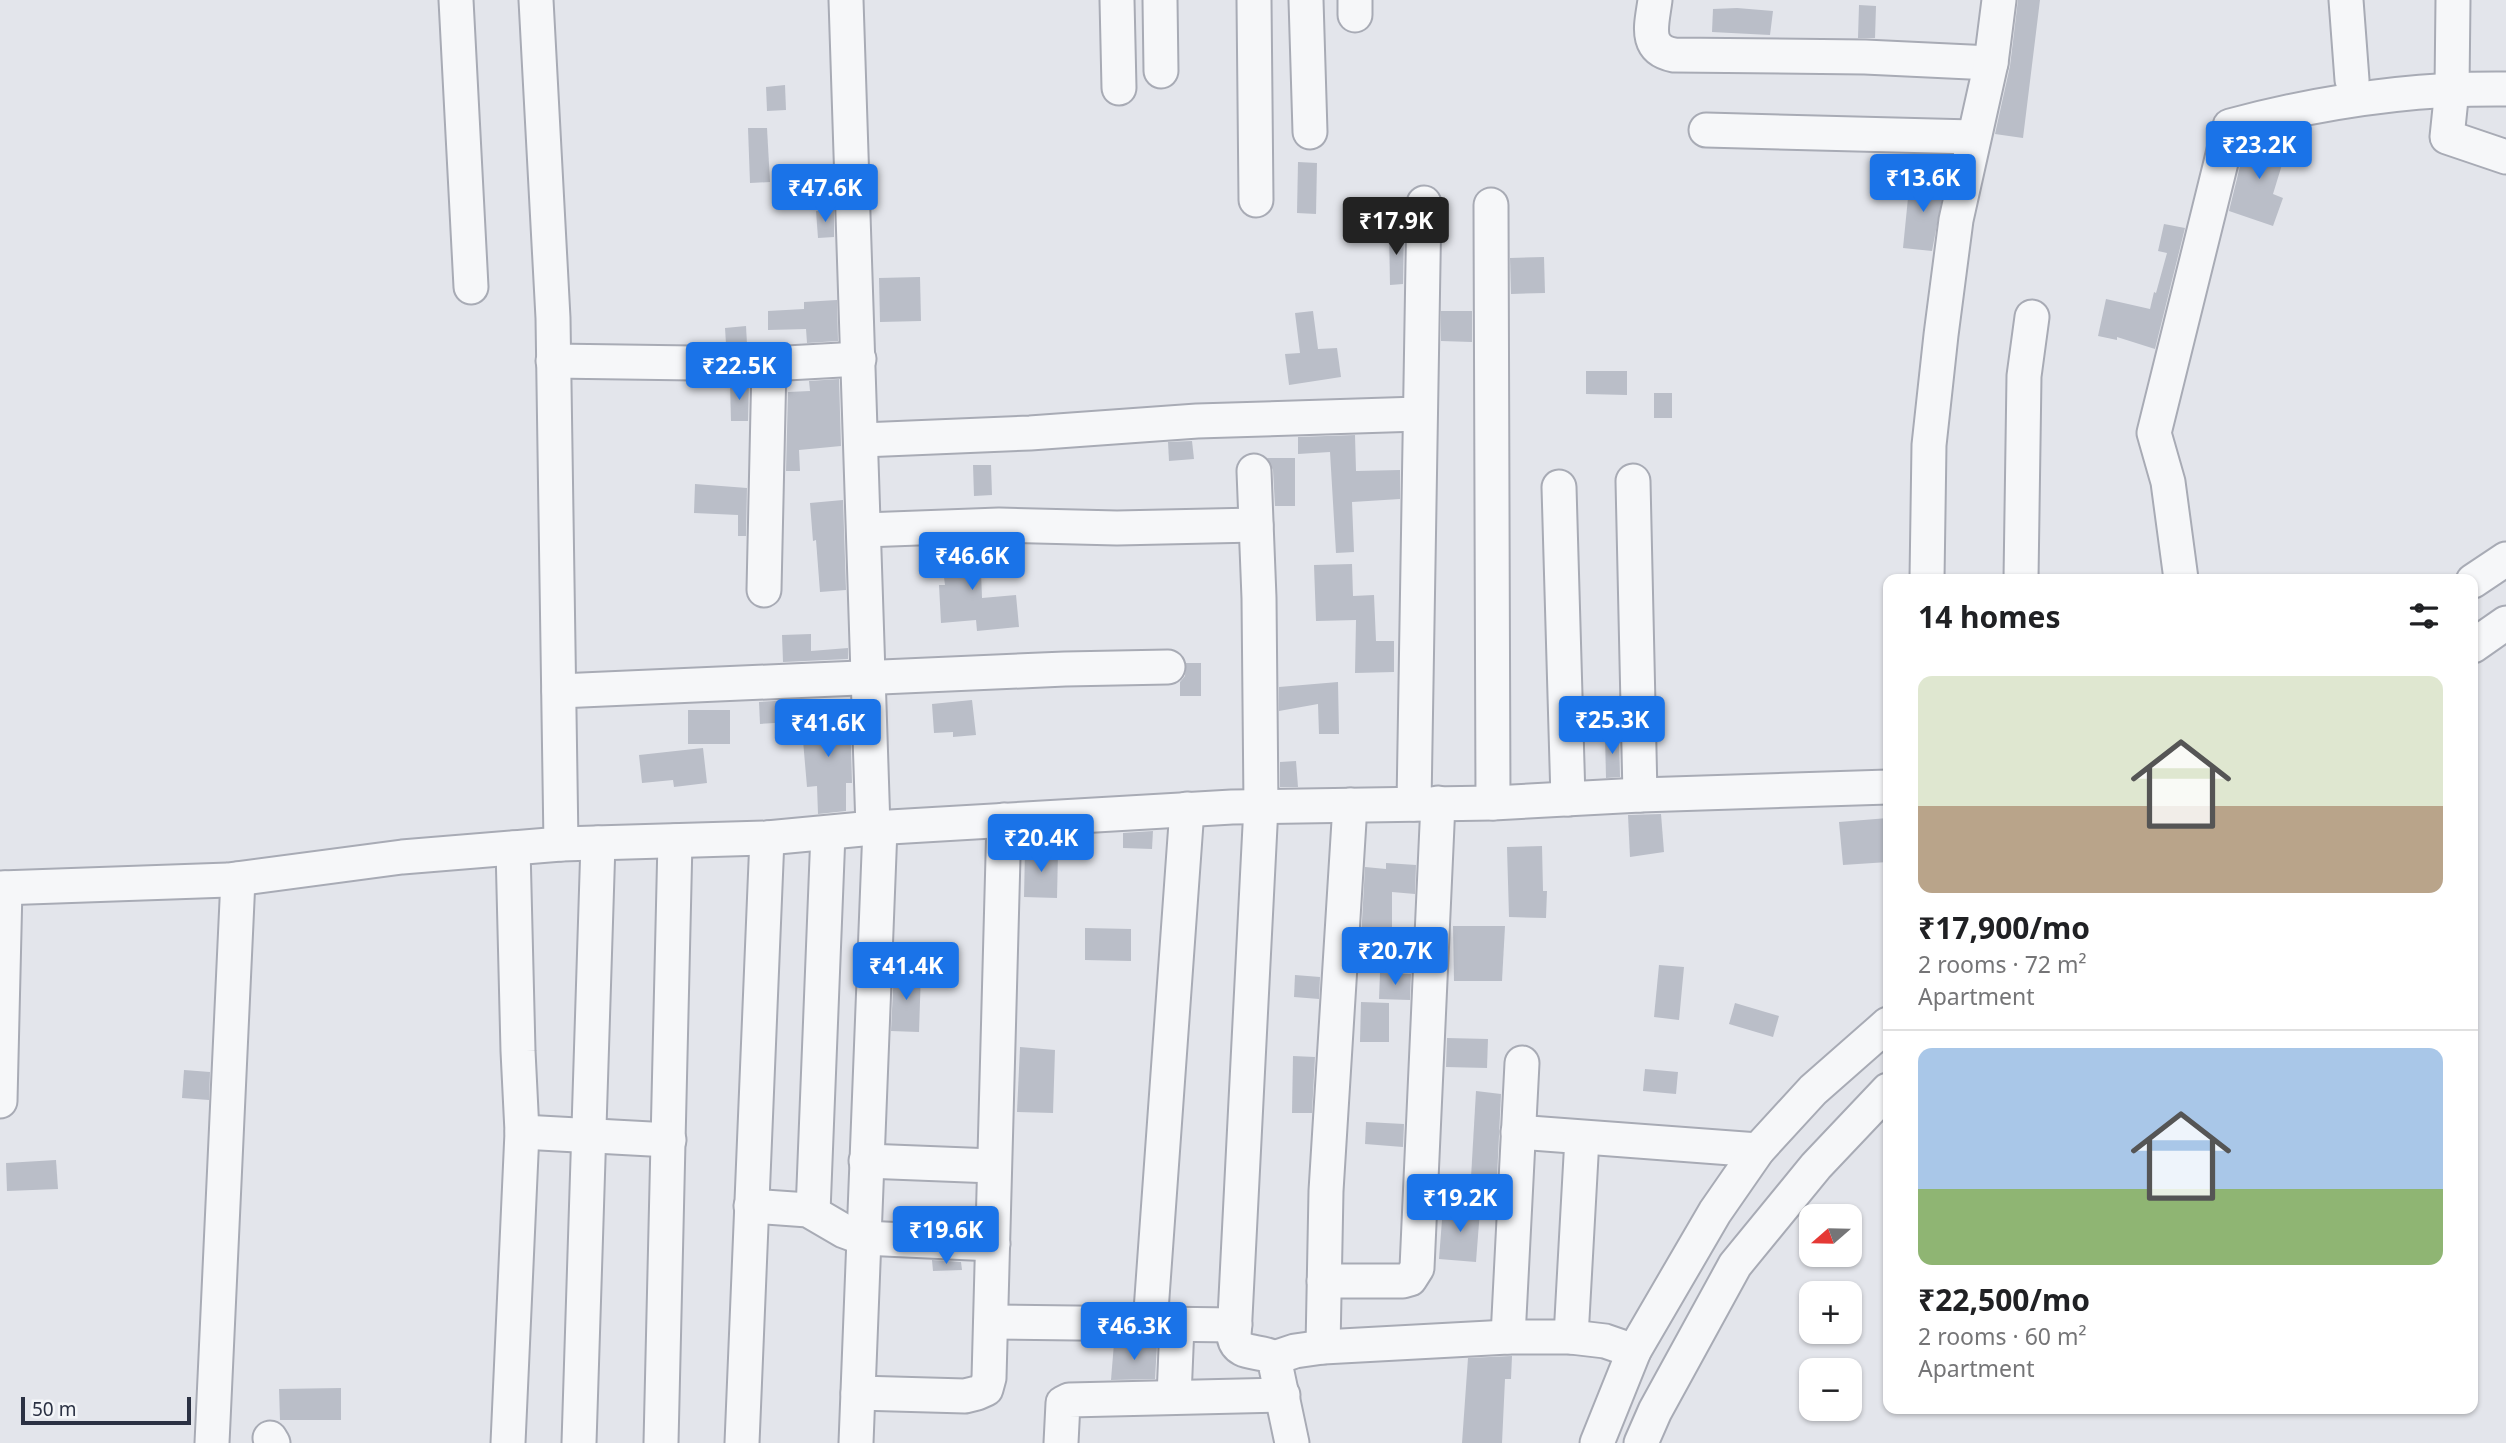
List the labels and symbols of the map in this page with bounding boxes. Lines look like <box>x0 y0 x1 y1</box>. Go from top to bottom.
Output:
pin: ₹23.2K <box>2202 122 2316 181</box>
pin: ₹13.6K <box>1866 154 1980 214</box>
pin: ₹47.6K <box>768 164 882 224</box>
pin: ₹17.9K <box>1339 198 1453 257</box>
pin: ₹22.5K <box>682 342 796 402</box>
pin: ₹46.6K <box>915 532 1029 592</box>
pin: ₹25.3K <box>1555 696 1669 756</box>
pin: ₹41.6K <box>771 700 885 759</box>
pin: ₹20.4K <box>984 814 1098 874</box>
pin: ₹20.7K <box>1338 928 1452 987</box>
pin: ₹41.4K <box>849 942 963 1002</box>
pin: ₹19.2K <box>1403 1174 1517 1234</box>
north arrow <box>1799 1204 1862 1267</box>
pin: ₹19.6K <box>889 1206 1003 1266</box>
pin: ₹46.3K <box>1077 1302 1191 1362</box>
scale bar <box>21 1394 191 1426</box>

